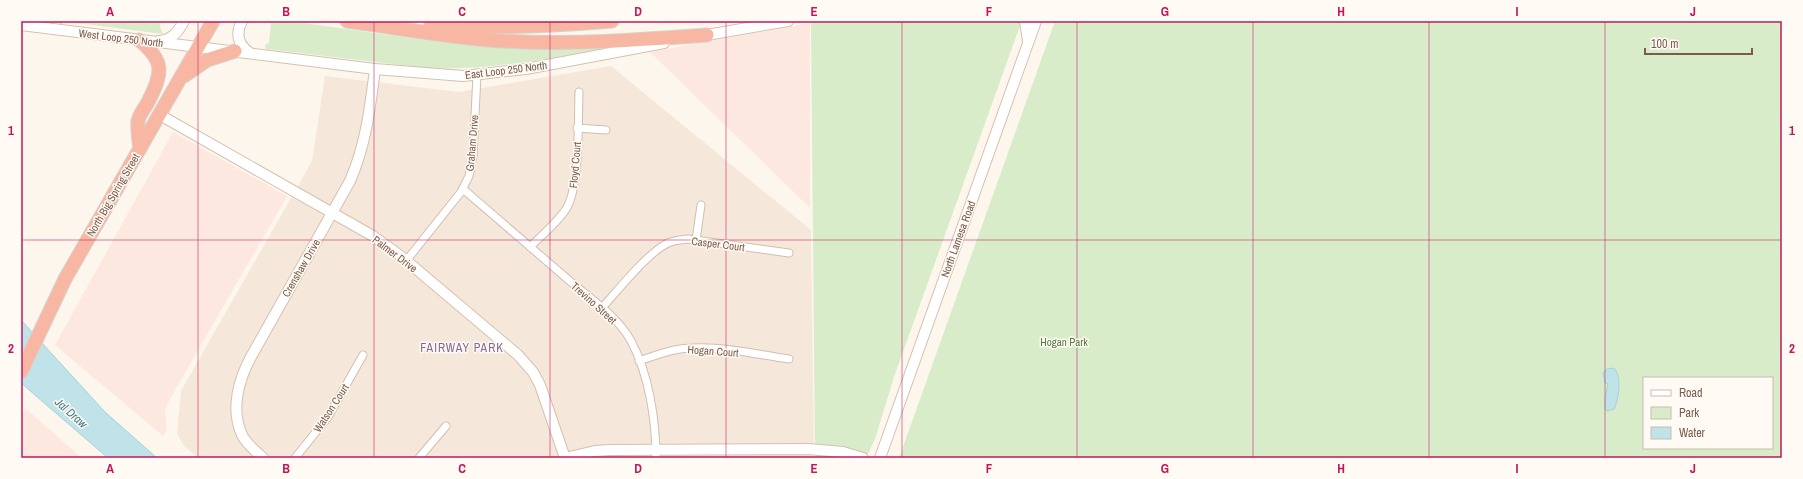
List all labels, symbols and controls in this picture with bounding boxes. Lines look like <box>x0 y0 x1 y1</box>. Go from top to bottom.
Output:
text: A <box>106 3 114 20</box>
text: B <box>282 3 290 20</box>
text: C <box>458 3 466 20</box>
text: D <box>634 3 642 20</box>
text: E <box>810 3 818 20</box>
text: F <box>986 3 993 20</box>
text: G <box>1161 3 1169 20</box>
text: H <box>1337 3 1345 20</box>
text: I <box>1516 3 1519 20</box>
text: J <box>1690 3 1696 20</box>
street label: West Loop 250 North <box>78 26 164 50</box>
scale bar <box>1645 30 1752 56</box>
text: 100 m <box>1651 36 1678 52</box>
street label: East Loop 250 North <box>464 58 548 82</box>
street label: Graham Drive <box>463 114 481 172</box>
text: 1 <box>8 122 14 139</box>
text: 1 <box>1789 122 1795 139</box>
street label: Floyd Court <box>566 141 584 189</box>
street label: North Big Spring Street <box>83 150 143 239</box>
street label: North Lamesa Road <box>938 199 978 279</box>
street label: Palmer Drive <box>370 233 420 275</box>
street label: Casper Court <box>691 234 746 254</box>
street label: Crenshaw Drive <box>279 236 323 300</box>
street label: Trevino Street <box>568 279 620 328</box>
park label: Hogan Park <box>1040 335 1088 349</box>
text: 2 <box>8 340 14 357</box>
district label: FAIRWAY PARK <box>420 340 504 356</box>
text: 2 <box>1789 340 1795 357</box>
street label: Hogan Court <box>687 342 739 360</box>
legend <box>1643 377 1773 449</box>
street label: Watson Court <box>310 381 352 435</box>
text: Road <box>1679 385 1703 401</box>
water label: Jal Draw <box>51 394 91 432</box>
text: Park <box>1679 405 1699 421</box>
text: Water <box>1679 425 1706 441</box>
text: A <box>106 460 114 477</box>
text: B <box>282 460 290 477</box>
text: C <box>458 460 466 477</box>
text: D <box>634 460 642 477</box>
text: E <box>810 460 818 477</box>
text: F <box>986 460 993 477</box>
text: G <box>1161 460 1169 477</box>
text: H <box>1337 460 1345 477</box>
text: I <box>1516 460 1519 477</box>
text: J <box>1690 460 1696 477</box>

